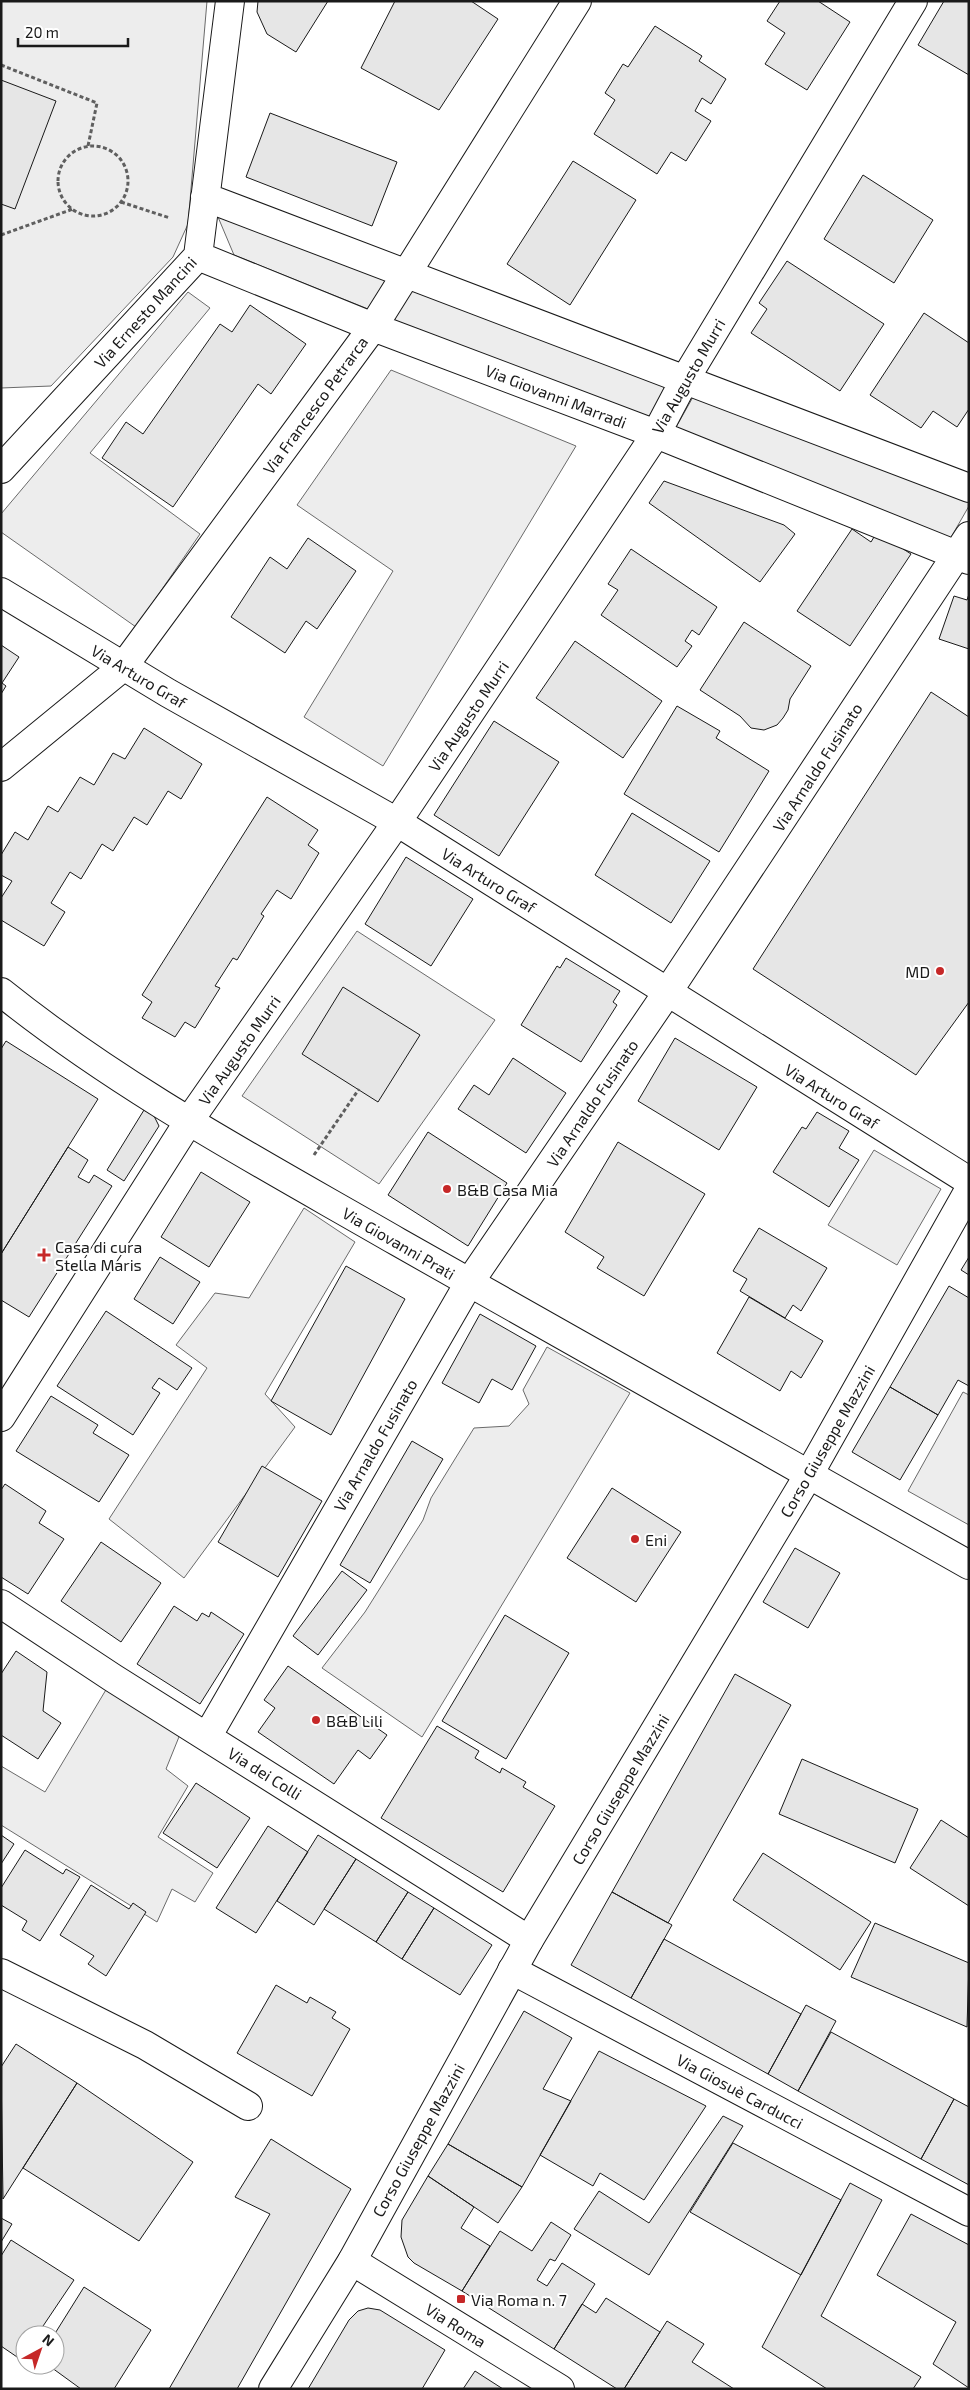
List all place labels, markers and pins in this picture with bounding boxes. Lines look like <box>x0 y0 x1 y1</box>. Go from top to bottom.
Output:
place label: MD <box>905 962 930 981</box>
marker: MD <box>934 965 946 977</box>
place label: B&B Casa Mia <box>457 1180 558 1199</box>
marker: B&B Casa Mia <box>441 1183 453 1195</box>
place label: Casa di cura Stella Maris <box>55 1237 142 1274</box>
marker: Casa di cura Stella Maris <box>37 1248 51 1262</box>
place label: Eni <box>645 1530 667 1549</box>
marker: Eni <box>629 1533 641 1545</box>
place label: B&B Lili <box>326 1711 383 1730</box>
marker: B&B Lili <box>310 1714 322 1726</box>
place label: Via Roma n. 7 <box>471 2290 567 2309</box>
marker: Via Roma n. 7 <box>455 2293 467 2305</box>

